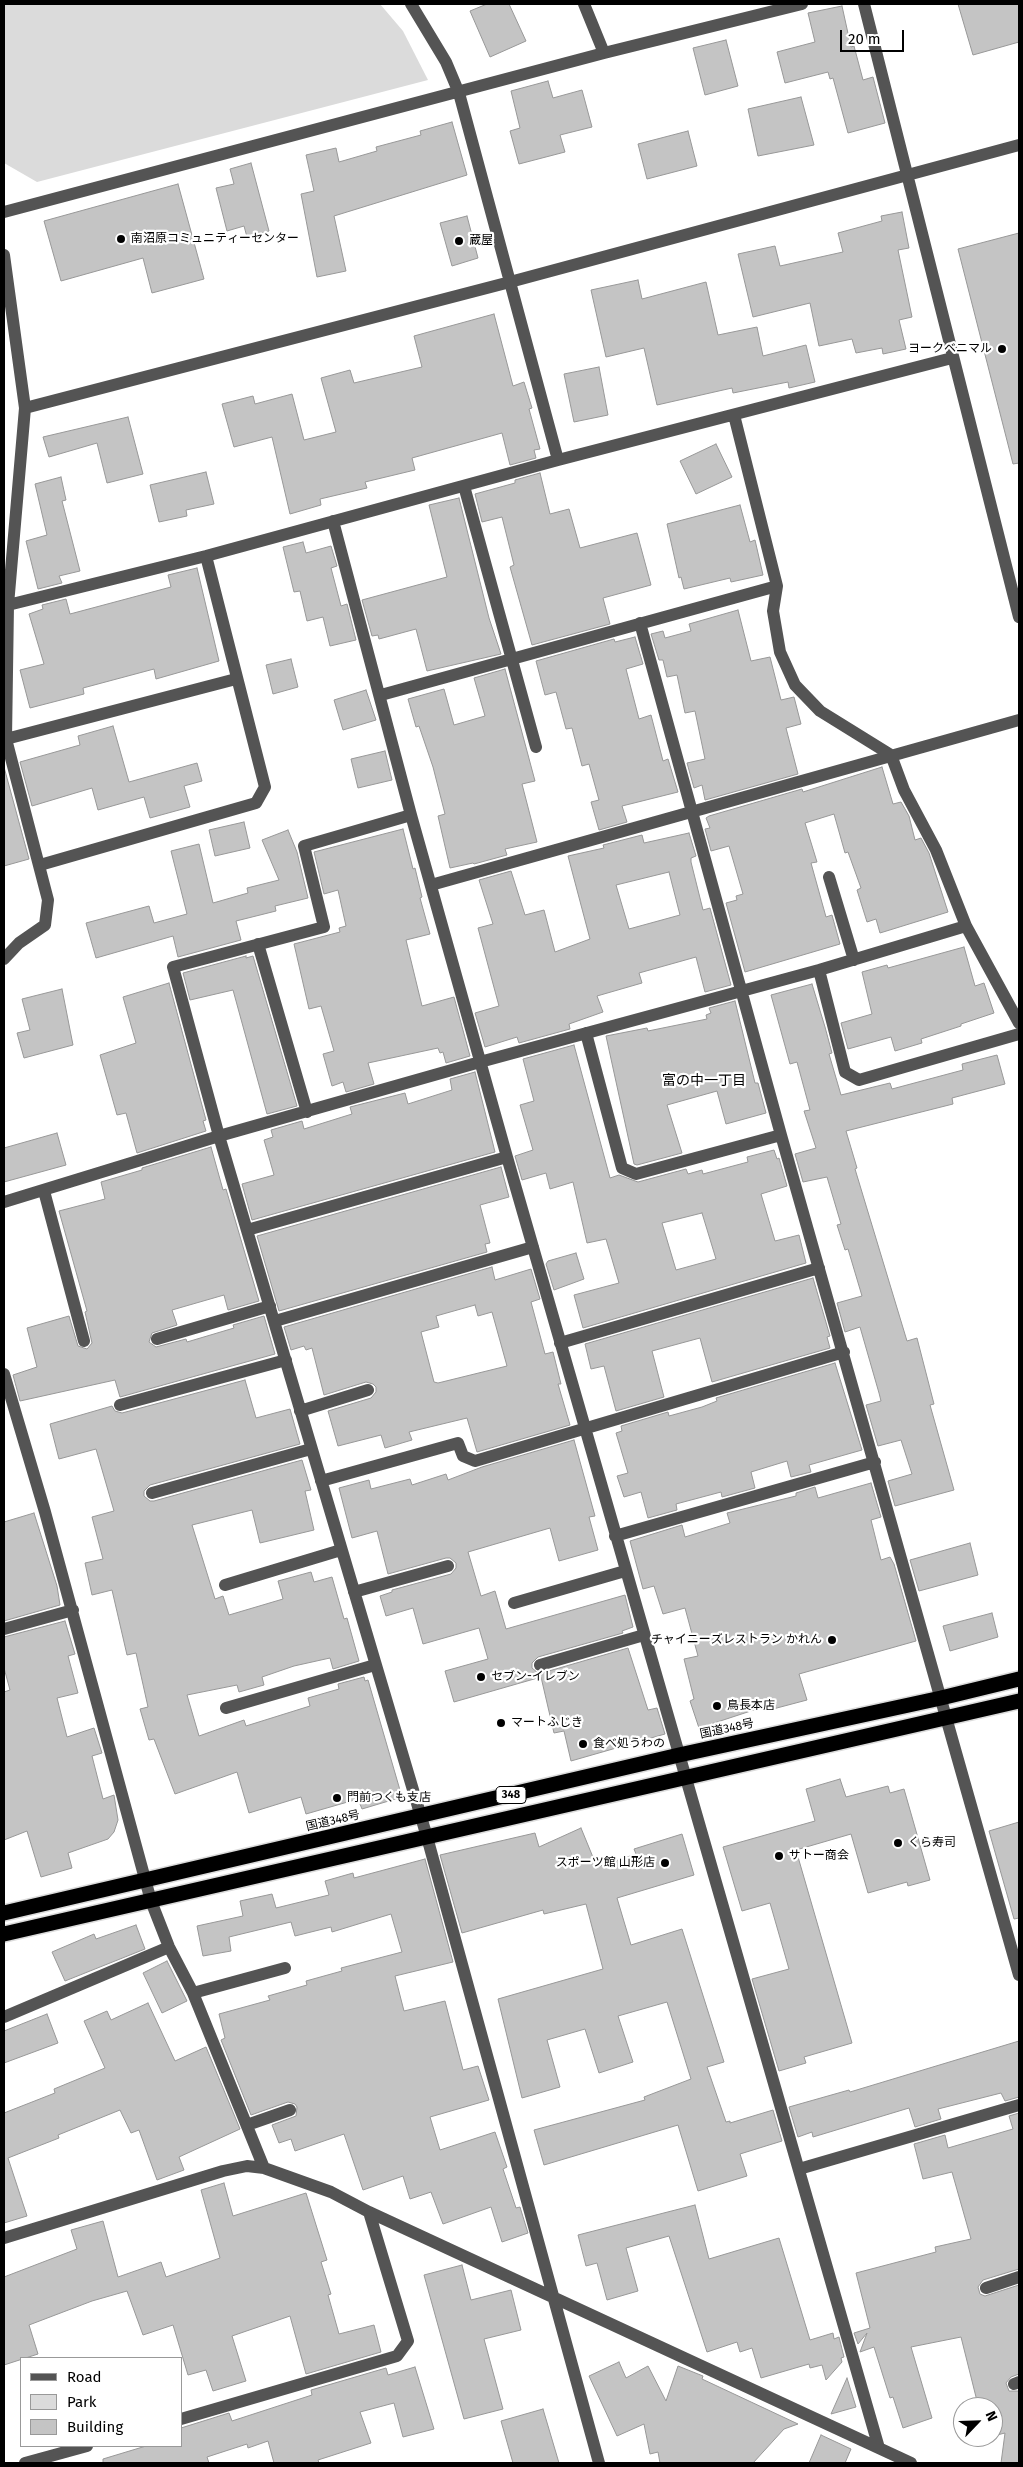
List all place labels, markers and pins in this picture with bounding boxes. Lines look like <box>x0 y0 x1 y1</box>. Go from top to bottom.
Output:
place label: 南沼原コミュニティーセンター <box>131 232 299 246</box>
marker: 南沼原コミュニティーセンター <box>115 233 127 245</box>
place label: 蔵屋 <box>469 234 493 248</box>
marker: 蔵屋 <box>453 235 465 247</box>
place label: ヨークベニマル <box>908 342 992 356</box>
marker: ヨークベニマル <box>996 343 1008 355</box>
place label: チャイニーズレストラン かれん <box>651 1633 822 1647</box>
marker: チャイニーズレストラン かれん <box>826 1634 838 1646</box>
place label: セブン-イレブン <box>491 1670 580 1684</box>
marker: セブン-イレブン <box>475 1671 487 1683</box>
place label: 鳥長本店 <box>727 1699 775 1713</box>
marker: 鳥長本店 <box>711 1700 723 1712</box>
place label: マートふじき <box>511 1716 583 1730</box>
marker: マートふじき <box>495 1717 507 1729</box>
place label: 食べ処うわの <box>593 1737 665 1751</box>
marker: 食べ処うわの <box>577 1738 589 1750</box>
place label: 門前つくも支店 <box>347 1791 431 1805</box>
marker: 門前つくも支店 <box>331 1792 343 1804</box>
place label: くら寿司 <box>908 1836 956 1850</box>
marker: くら寿司 <box>892 1837 904 1849</box>
place label: サトー商会 <box>789 1849 849 1863</box>
marker: サトー商会 <box>773 1850 785 1862</box>
place label: スポーツ館 山形店 <box>556 1856 655 1870</box>
marker: スポーツ館 山形店 <box>659 1857 671 1869</box>

